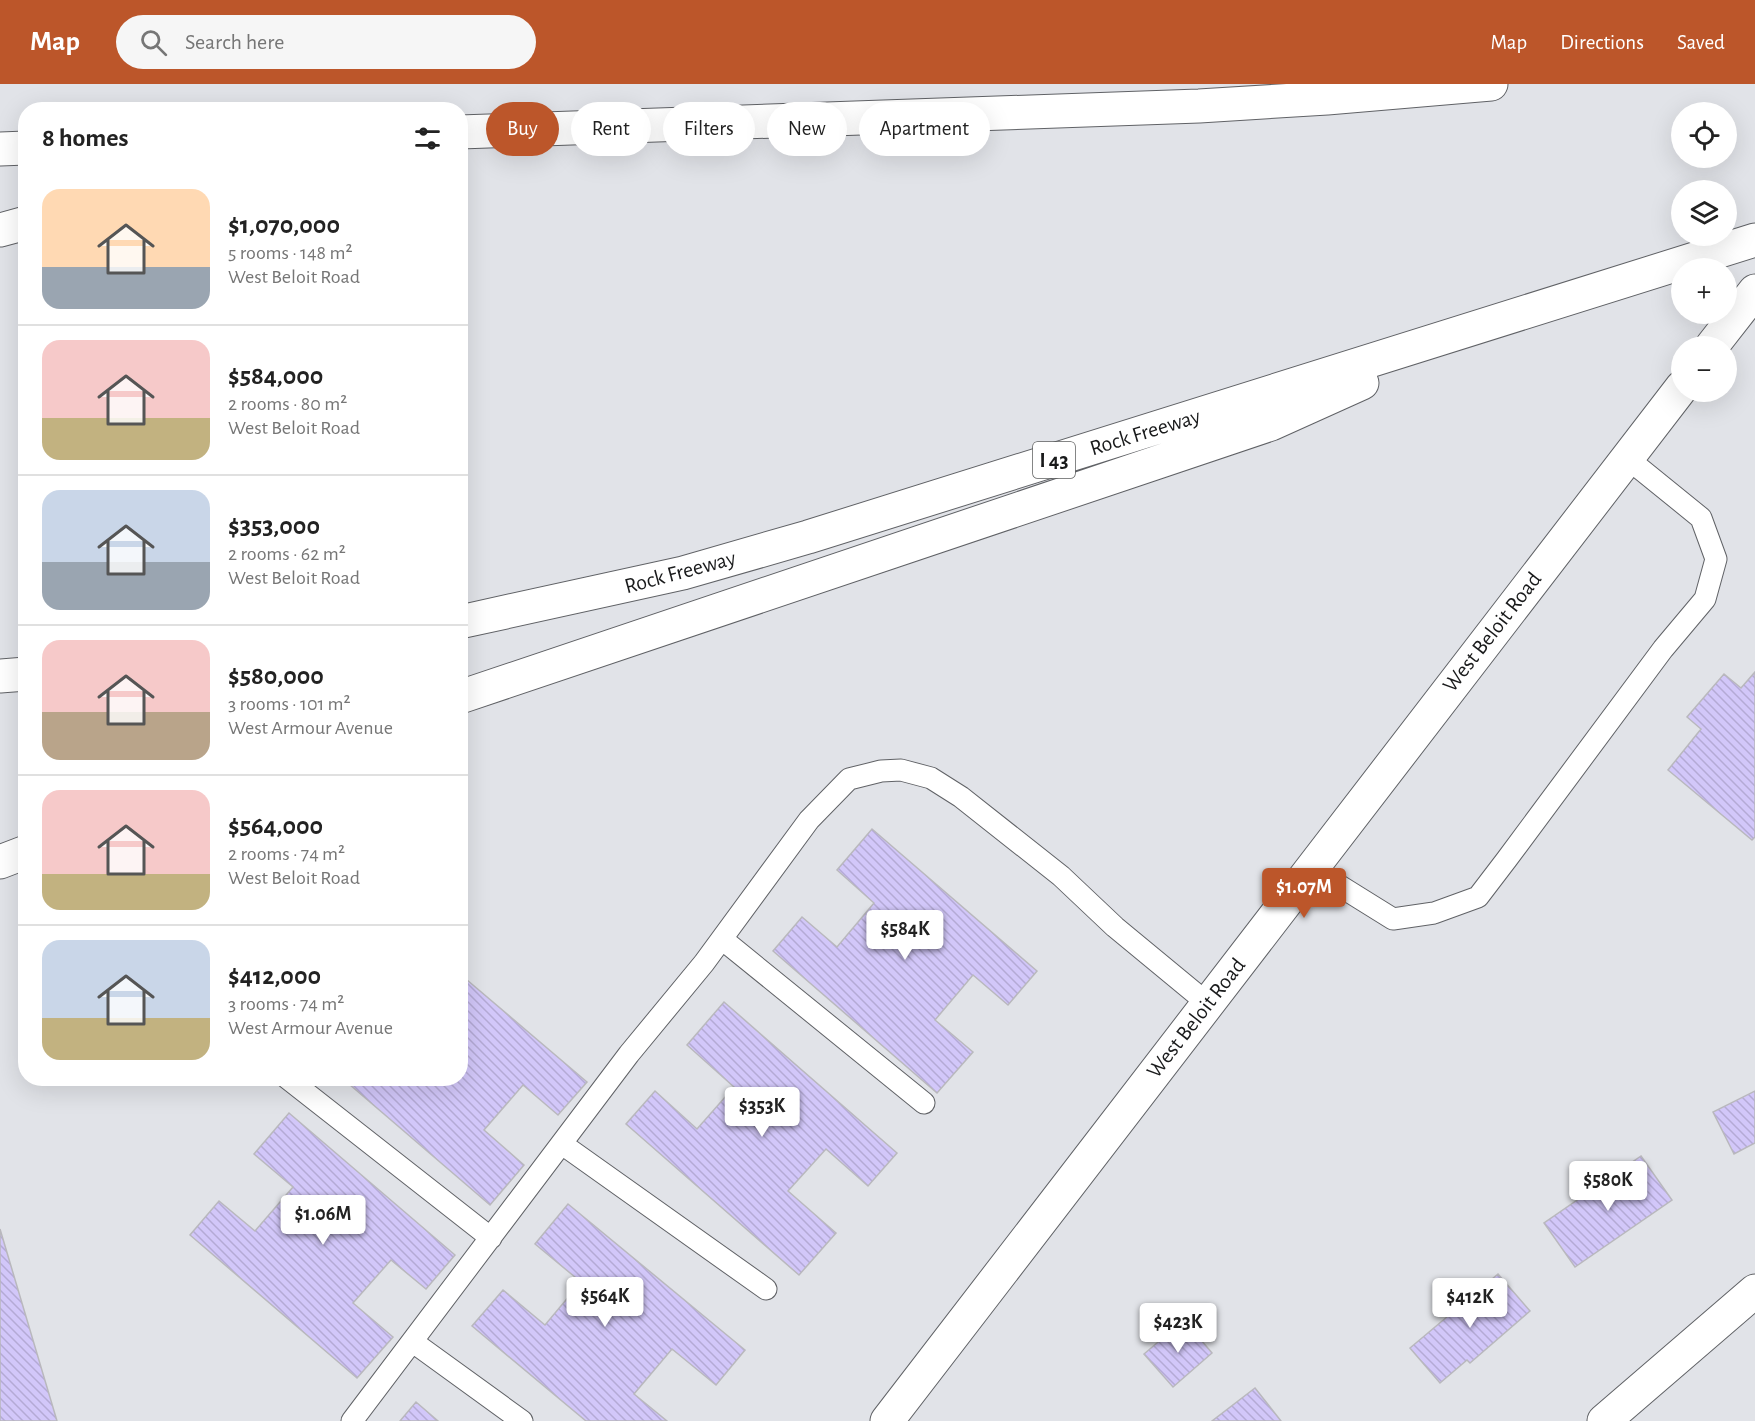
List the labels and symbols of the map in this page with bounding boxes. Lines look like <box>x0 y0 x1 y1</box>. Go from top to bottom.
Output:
street label: Rock Freeway <box>1087 405 1203 459</box>
road number: I 43 <box>1033 442 1075 478</box>
street label: Rock Freeway <box>622 546 739 597</box>
street label: West Beloit Road <box>1439 568 1545 696</box>
pin: $1.07M <box>1255 868 1353 919</box>
pin: $584K <box>863 910 947 961</box>
street label: West Beloit Road <box>1143 954 1249 1082</box>
pin: $353K <box>720 1087 804 1138</box>
pin: $580K <box>1566 1161 1650 1212</box>
pin: $1.06M <box>274 1195 372 1246</box>
pin: $564K <box>563 1277 647 1328</box>
pin: $412K <box>1428 1278 1512 1329</box>
pin: $423K <box>1136 1303 1220 1354</box>

